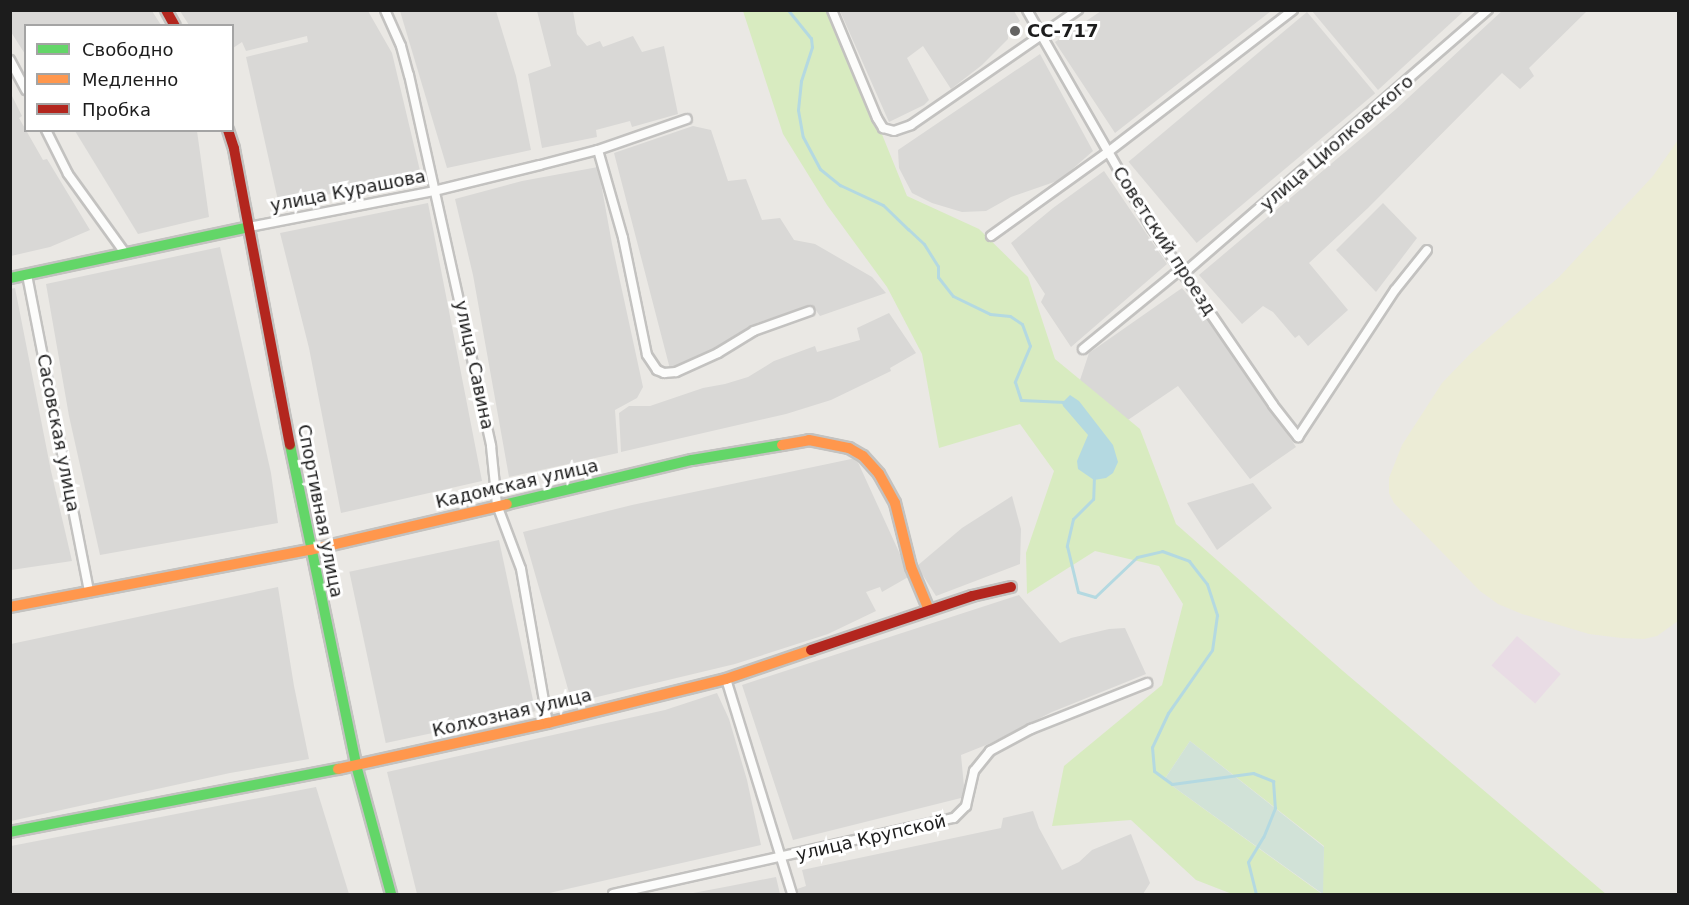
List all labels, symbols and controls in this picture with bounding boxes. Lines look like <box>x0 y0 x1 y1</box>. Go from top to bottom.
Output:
place label: СС-717 <box>1027 20 1098 42</box>
legend <box>24 24 234 132</box>
marker: СС-717 <box>1008 24 1022 38</box>
text: Свободно <box>82 39 174 60</box>
text: Медленно <box>82 69 178 90</box>
street label: улица Циолковского <box>1256 71 1418 215</box>
text: Пробка <box>82 99 151 120</box>
street label: Советский проезд <box>1108 163 1220 319</box>
street label: улица Курашова <box>268 165 428 217</box>
street label: улица Савина <box>450 298 498 432</box>
street label: Сасовская улица <box>32 352 84 514</box>
street label: Спортивная улица <box>293 423 347 599</box>
street label: Кадомская улица <box>434 455 600 513</box>
street label: Колхозная улица <box>430 684 594 742</box>
street label: улица Крупской <box>794 810 948 866</box>

